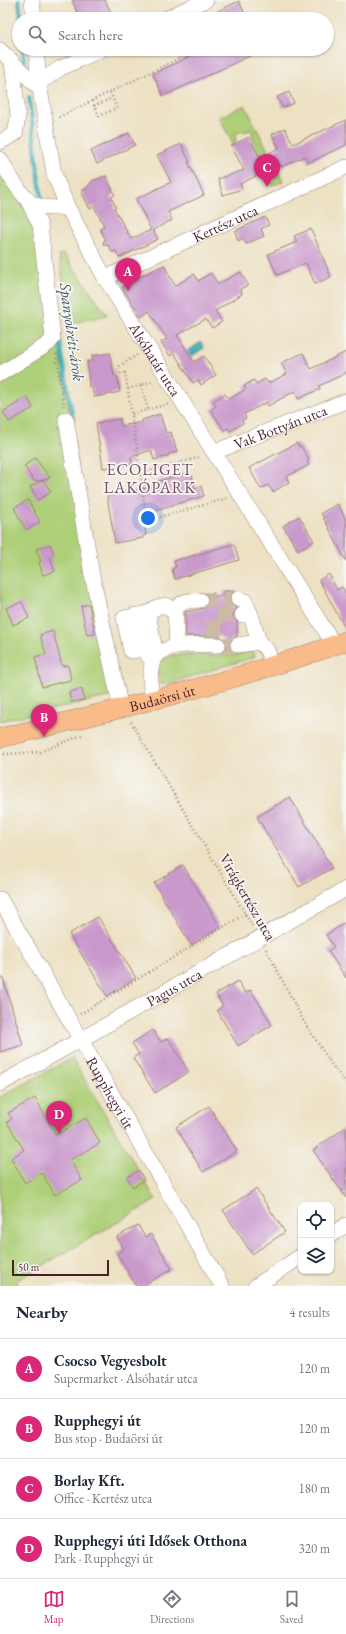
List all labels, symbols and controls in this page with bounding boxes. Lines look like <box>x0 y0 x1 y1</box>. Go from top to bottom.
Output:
search box <box>12 12 334 56</box>
icon: search <box>26 23 48 45</box>
text: Search here <box>58 25 123 44</box>
pin: C <box>254 154 280 187</box>
street label: Kertész utca <box>189 200 261 246</box>
pin: A <box>115 258 141 291</box>
water label: Spanyolréti-árok <box>55 281 89 383</box>
street label: Alsóhatár utca <box>125 318 186 399</box>
street label: Vak Bottyán utca <box>231 400 329 453</box>
district label: ECOLIGET LAKÓPARK <box>104 459 196 498</box>
your location <box>138 508 158 528</box>
street label: Budaörsi út <box>127 680 197 715</box>
pin: B <box>31 704 57 737</box>
street label: Virágkertész utca <box>215 850 281 944</box>
street label: Pagus utca <box>143 964 205 1010</box>
street label: Rupphegyi út <box>83 1053 139 1132</box>
pin: D <box>46 1101 72 1134</box>
map controls <box>298 1202 334 1274</box>
button: locate <box>298 1202 334 1238</box>
button: layers <box>298 1238 334 1274</box>
scale bar <box>12 1258 109 1277</box>
text: 50 m <box>18 1260 39 1274</box>
text: Nearby <box>16 1301 68 1323</box>
text: 4 results <box>289 1304 330 1321</box>
text: Csocso Vegyesbolt <box>54 1351 167 1370</box>
text: A <box>24 1360 34 1377</box>
text: 120 m <box>299 1360 330 1377</box>
text: Supermarket · Alsóhatár utca <box>54 1370 198 1387</box>
text: Rupphegyi út <box>54 1411 141 1430</box>
text: B <box>25 1420 33 1437</box>
text: 120 m <box>299 1420 330 1437</box>
text: Bus stop · Budaörsi út <box>54 1430 163 1447</box>
text: Borlay Kft. <box>54 1471 125 1490</box>
text: C <box>24 1480 34 1497</box>
text: 180 m <box>299 1480 330 1497</box>
text: Office · Kertész utca <box>54 1490 152 1507</box>
text: Rupphegyi úti Idősek Otthona <box>54 1531 247 1550</box>
text: D <box>24 1540 34 1557</box>
text: 320 m <box>299 1540 330 1557</box>
text: Park · Rupphegyi út <box>54 1550 153 1567</box>
tab: Map <box>43 1588 65 1626</box>
tab: Directions <box>150 1588 194 1626</box>
tab: Saved <box>280 1588 303 1626</box>

